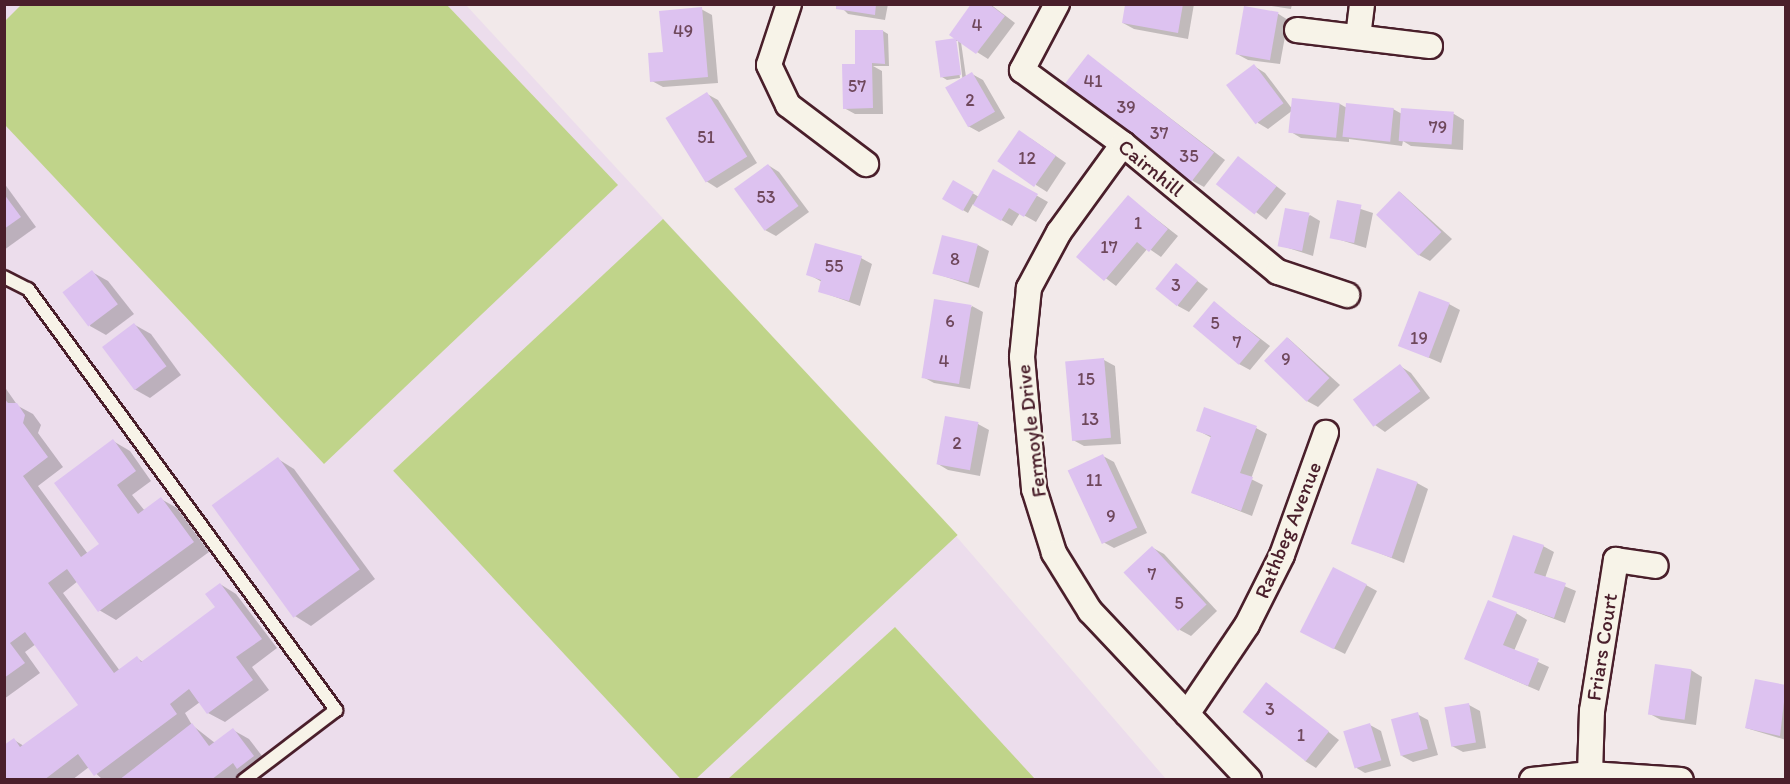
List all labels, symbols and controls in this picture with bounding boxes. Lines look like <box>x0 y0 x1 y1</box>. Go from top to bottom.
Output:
house number: 4 <box>972 14 982 36</box>
house number: 49 <box>673 20 693 42</box>
house number: 41 <box>1083 70 1103 92</box>
house number: 57 <box>848 75 866 97</box>
house number: 2 <box>965 89 975 111</box>
house number: 39 <box>1116 96 1136 118</box>
house number: 79 <box>1429 116 1447 138</box>
house number: 37 <box>1150 122 1168 144</box>
house number: 51 <box>697 126 715 148</box>
street label: Cairnhill <box>1113 134 1189 202</box>
house number: 35 <box>1179 145 1199 167</box>
house number: 12 <box>1018 147 1036 169</box>
house number: 53 <box>756 186 776 208</box>
house number: 1 <box>1134 212 1142 234</box>
house number: 17 <box>1100 236 1118 258</box>
house number: 8 <box>950 248 960 270</box>
house number: 55 <box>825 255 843 277</box>
house number: 3 <box>1171 274 1181 296</box>
house number: 6 <box>945 310 955 332</box>
house number: 5 <box>1210 312 1220 334</box>
house number: 19 <box>1410 327 1428 349</box>
house number: 7 <box>1233 331 1241 353</box>
house number: 9 <box>1281 348 1291 370</box>
house number: 4 <box>939 350 949 372</box>
street label: Fermoyle Drive <box>1010 363 1052 499</box>
house number: 15 <box>1077 368 1095 390</box>
house number: 13 <box>1081 408 1099 430</box>
house number: 2 <box>952 432 962 454</box>
street label: Rathbeg Avenue <box>1249 458 1327 602</box>
house number: 11 <box>1086 469 1102 491</box>
house number: 9 <box>1106 505 1116 527</box>
house number: 7 <box>1148 563 1156 585</box>
street label: Friars Court <box>1581 591 1623 703</box>
house number: 5 <box>1174 592 1184 614</box>
house number: 3 <box>1265 698 1275 720</box>
house number: 1 <box>1297 724 1305 746</box>

